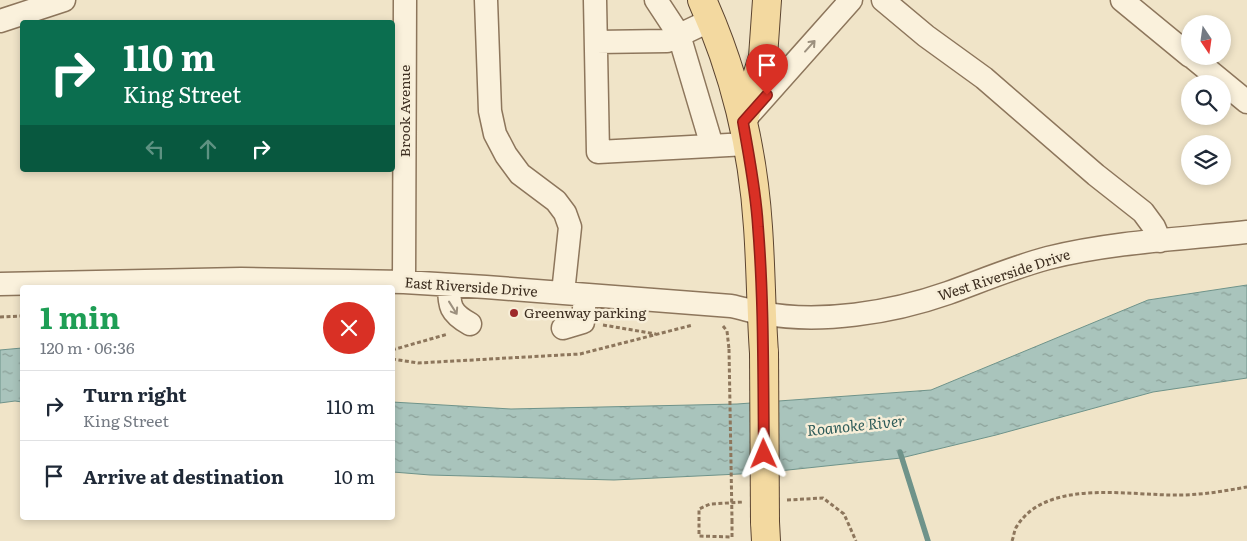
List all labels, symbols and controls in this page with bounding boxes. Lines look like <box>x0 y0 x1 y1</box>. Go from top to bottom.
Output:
north arrow <box>1181 15 1231 65</box>
map controls <box>1181 15 1231 185</box>
text: 110 m <box>123 30 215 82</box>
icon: right <box>40 40 105 105</box>
one-way arrow <box>804 40 815 53</box>
pin <box>746 44 788 95</box>
icon: arrive <box>753 51 781 79</box>
street label: Brook Avenue <box>394 65 414 157</box>
button: search <box>1181 75 1231 125</box>
text: King Street <box>123 77 241 110</box>
icon: left <box>141 135 169 163</box>
icon: ahead <box>194 135 222 163</box>
icon: right <box>247 135 275 163</box>
button: layers <box>1181 135 1231 185</box>
street label: West Riverside Drive <box>935 243 1072 305</box>
street label: East Riverside Drive <box>404 271 538 301</box>
text: 1 min <box>40 294 120 338</box>
one-way arrow <box>448 300 458 315</box>
button: close <box>323 302 375 354</box>
place label: Greenway parking <box>524 302 647 322</box>
marker: Greenway parking <box>508 307 520 319</box>
text: 120 m · 06:36 <box>40 335 135 359</box>
text: Turn right <box>83 380 187 408</box>
icon: right <box>40 392 68 420</box>
text: 110 m <box>326 392 375 420</box>
text: King Street <box>83 408 169 432</box>
water label: Roanoke River <box>806 408 906 441</box>
position arrow <box>737 427 789 479</box>
icon: arrive <box>40 462 68 490</box>
text: Arrive at destination <box>83 462 284 490</box>
text: 10 m <box>334 462 375 490</box>

